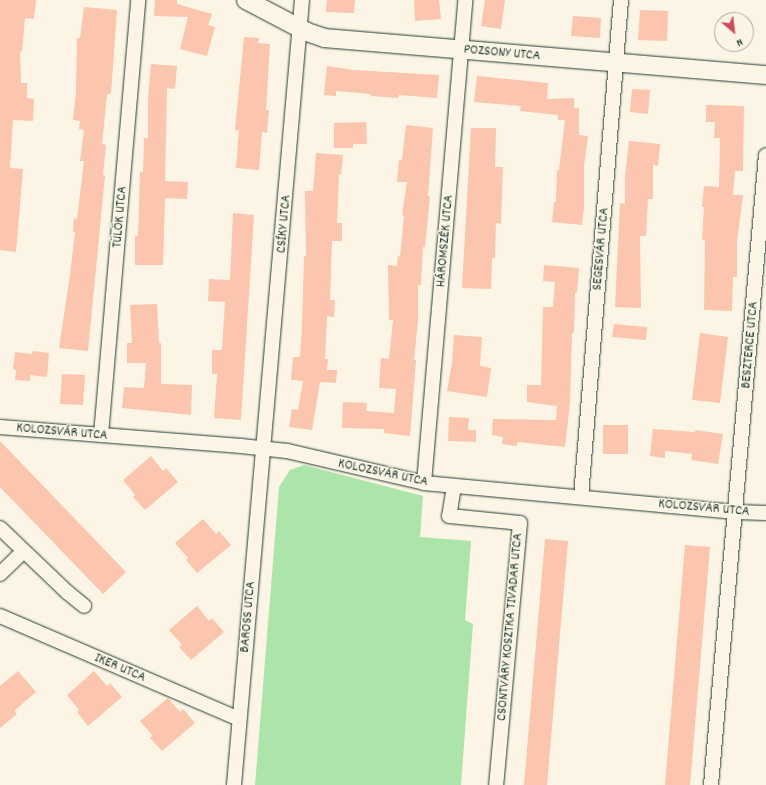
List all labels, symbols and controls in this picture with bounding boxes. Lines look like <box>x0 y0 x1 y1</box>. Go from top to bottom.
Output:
north arrow <box>714 12 754 52</box>
text: N <box>733 33 745 50</box>
street label: POZSONY UTCA <box>463 41 541 65</box>
street label: TÜLÖK UTCA <box>109 185 131 249</box>
street label: CSÍKY UTCA <box>273 194 295 254</box>
street label: HÁROMSZÉK UTCA <box>433 194 457 288</box>
street label: SEGESVÁR UTCA <box>589 207 613 291</box>
street label: BESZTERCE UTCA <box>738 301 762 389</box>
street label: KOLOZSVÁR UTCA <box>16 420 108 444</box>
street label: KOLOZSVÁR UTCA <box>336 455 430 491</box>
street label: KOLOZSVÁR UTCA <box>658 496 750 520</box>
street label: CSONTVÁRY KOSZTKA TIVADAR UTCA <box>493 532 527 722</box>
street label: BAROSS UTCA <box>237 581 259 653</box>
street label: IKER UTCA <box>92 650 148 686</box>

